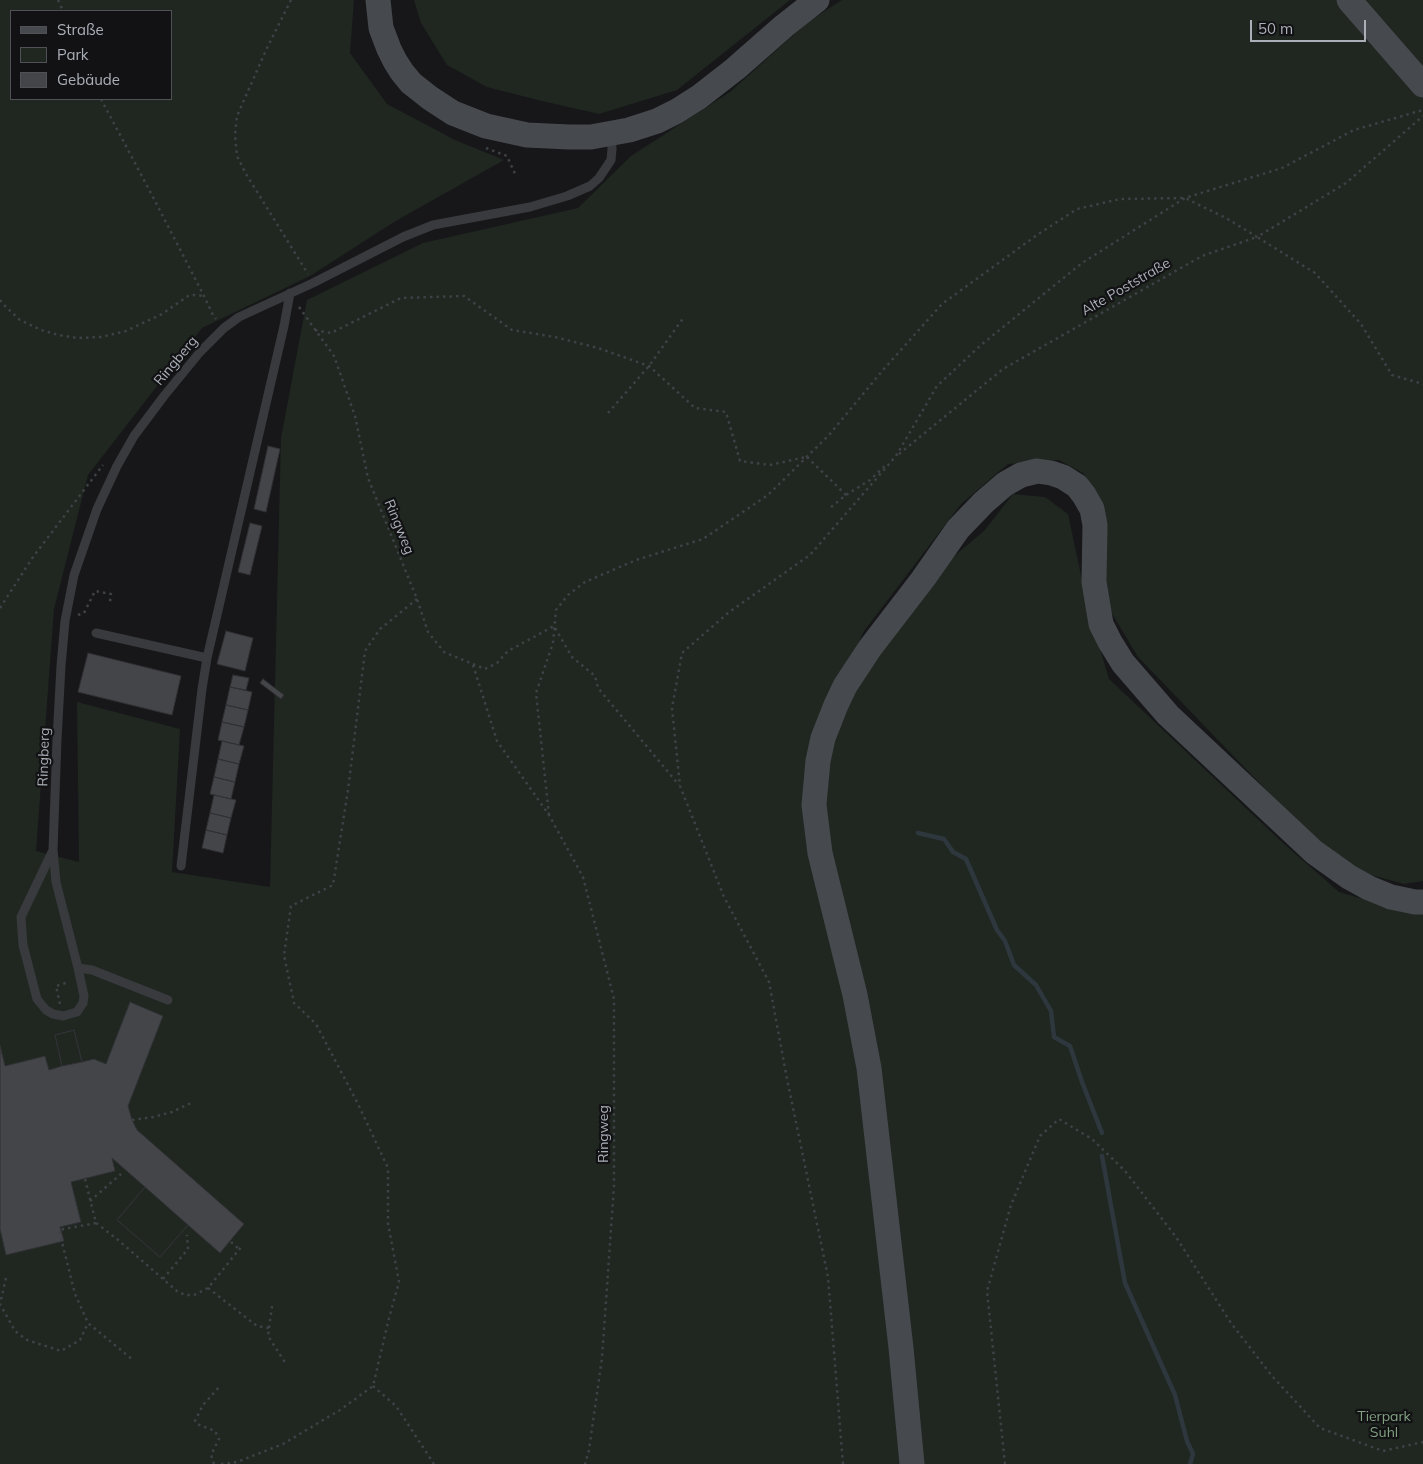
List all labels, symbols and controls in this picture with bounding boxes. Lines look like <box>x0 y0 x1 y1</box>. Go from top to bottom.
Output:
legend <box>10 10 172 100</box>
scale bar <box>1253 10 1369 42</box>
text: 50 m <box>1258 19 1293 38</box>
text: Straße <box>57 20 104 39</box>
text: Park <box>57 45 89 64</box>
text: Gebäude <box>57 70 120 89</box>
street label: Alte Poststraße <box>1079 255 1173 319</box>
street label: Ringberg <box>151 333 201 389</box>
street label: Ringweg <box>380 497 418 557</box>
street label: Ringberg <box>35 727 53 787</box>
street label: Ringweg <box>596 1105 612 1163</box>
park label: Tierpark Suhl <box>1357 1409 1411 1441</box>

